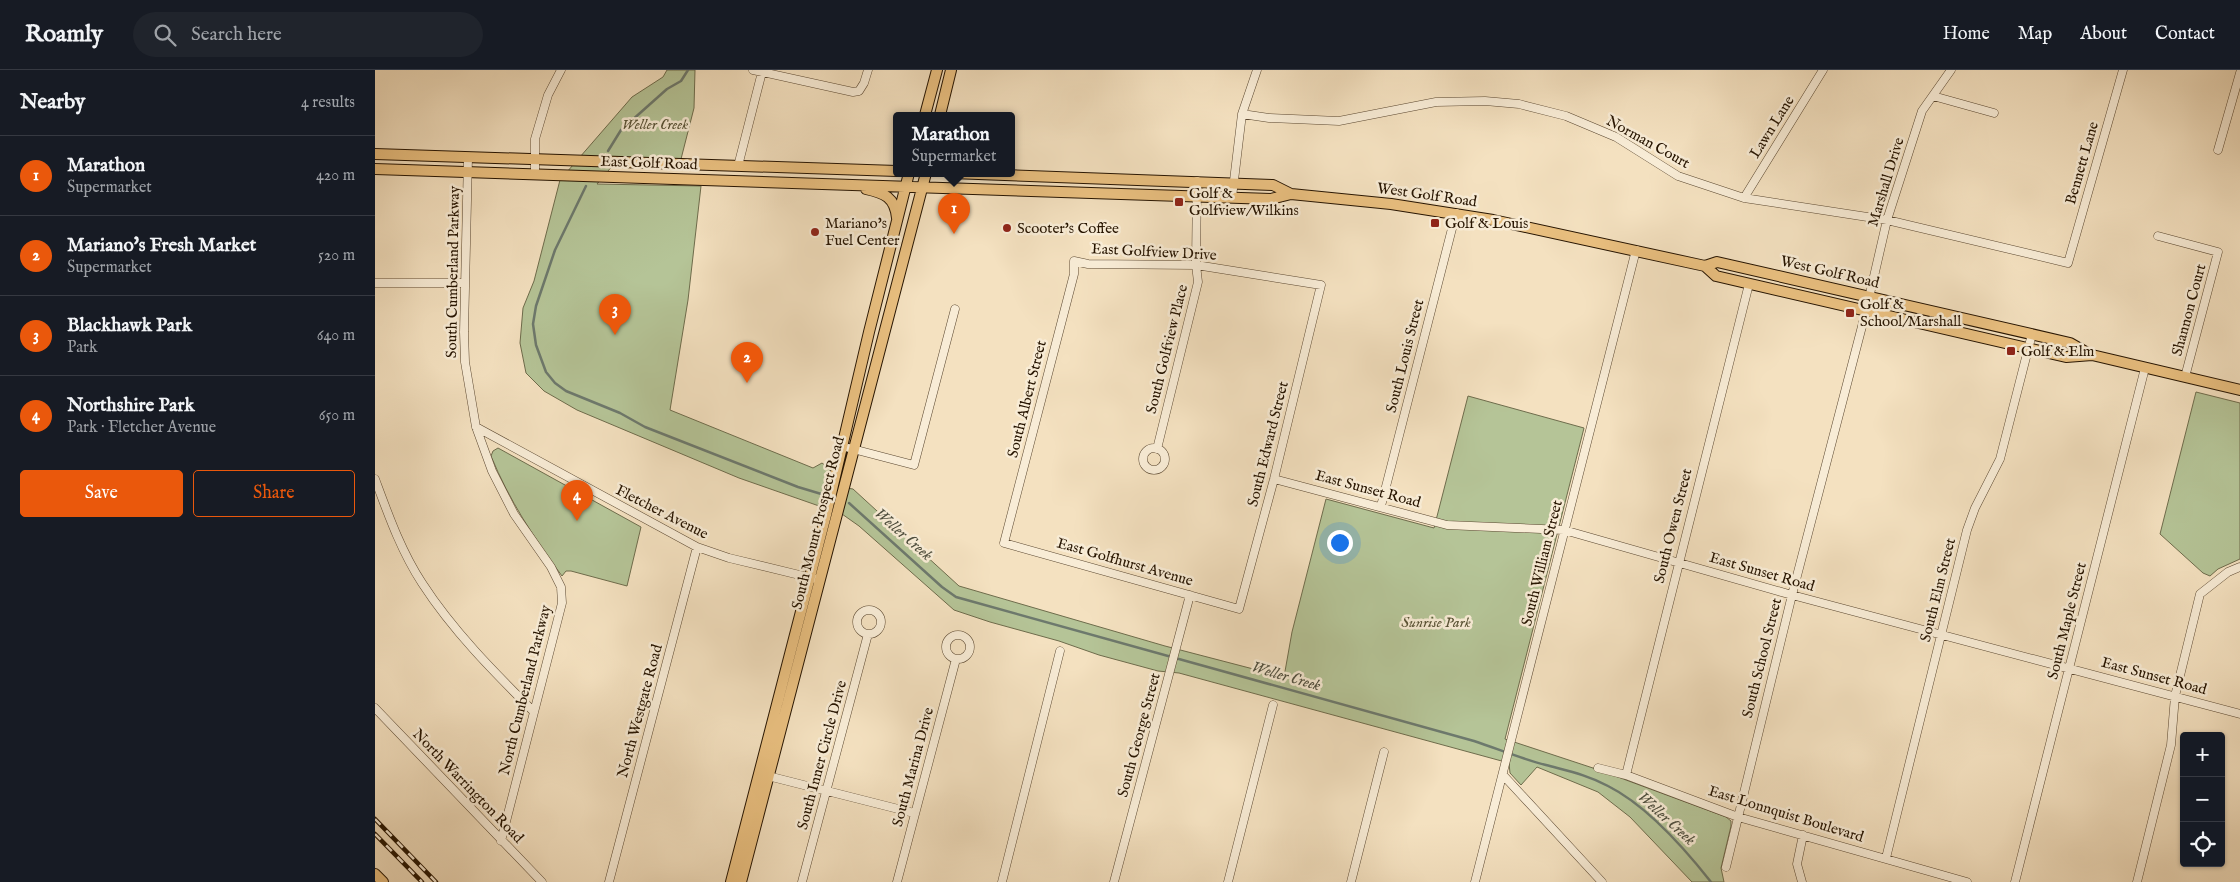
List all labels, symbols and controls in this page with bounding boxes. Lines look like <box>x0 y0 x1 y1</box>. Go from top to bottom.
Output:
search box <box>133 12 483 57</box>
text: Roamly <box>25 19 103 50</box>
icon: search <box>151 21 179 49</box>
text: Search here <box>191 23 282 47</box>
text: Home <box>1943 23 1990 46</box>
text: Map <box>2018 23 2052 46</box>
text: About <box>2080 23 2127 46</box>
text: Contact <box>2155 23 2215 46</box>
text: Nearby <box>20 89 85 116</box>
street label: Lawn Lane <box>1745 92 1799 162</box>
text: 4 results <box>301 93 355 113</box>
street label: Norman Court <box>1603 111 1693 173</box>
popup <box>893 112 1015 177</box>
park label: Weller Creek <box>622 115 688 134</box>
street label: Bennett Lane <box>2061 119 2103 207</box>
text: Marathon <box>912 123 990 147</box>
street label: Marshall Drive <box>1863 135 1909 229</box>
text: Supermarket <box>912 147 996 167</box>
street label: East Golf Road <box>600 152 699 174</box>
text: Marathon <box>67 154 145 178</box>
text: 1 <box>33 166 39 186</box>
text: 420 m <box>316 166 355 186</box>
text: Supermarket <box>67 178 152 198</box>
street label: West Golf Road <box>1376 179 1479 212</box>
place label: Golf & Golfview/Wilkins <box>1189 184 1299 220</box>
street label: South Cumberland Parkway <box>442 185 464 358</box>
pin: 1 <box>938 193 970 234</box>
marker: Golf & Golfview/Wilkins <box>1173 196 1185 208</box>
place label: Mariano's Fuel Center <box>825 214 900 250</box>
place label: Golf & Louis <box>1445 214 1528 233</box>
marker: Golf & Louis <box>1429 217 1441 229</box>
place label: Scooter's Coffee <box>1017 219 1119 238</box>
marker: Scooter's Coffee <box>1001 222 1013 234</box>
marker: Mariano's Fuel Center <box>809 226 821 238</box>
text: Mariano's Fresh Market <box>67 234 256 258</box>
street label: East Golfview Drive <box>1091 239 1217 265</box>
text: 2 <box>32 246 40 266</box>
text: 520 m <box>318 246 355 266</box>
street label: West Golf Road <box>1779 251 1882 293</box>
text: Supermarket <box>67 258 152 278</box>
street label: Shannon Court <box>2168 262 2210 358</box>
street label: South Golfview Place <box>1142 282 1192 416</box>
pin: 3 <box>599 294 631 335</box>
place label: Golf & School/Marshall <box>1860 295 1962 331</box>
street label: South Louis Street <box>1382 297 1428 415</box>
marker: Golf & School/Marshall <box>1844 307 1856 319</box>
text: Blackhawk Park <box>67 314 192 338</box>
text: 3 <box>33 326 39 346</box>
text: 640 m <box>317 326 355 346</box>
text: Park <box>67 338 97 358</box>
street label: South Albert Street <box>1003 338 1051 460</box>
pin: 2 <box>731 342 763 383</box>
place label: Golf & Elm <box>2021 342 2095 361</box>
marker: Golf & Elm <box>2005 345 2017 357</box>
street label: South Edward Street <box>1243 379 1293 509</box>
text: Northshire Park <box>67 394 195 418</box>
text: 4 <box>32 406 40 426</box>
text: 650 m <box>319 406 355 426</box>
text: Park · Fletcher Avenue <box>67 418 216 438</box>
street label: South Mount Prospect Road <box>787 434 849 611</box>
street label: East Sunset Road <box>1313 466 1424 512</box>
street label: South Owen Street <box>1650 467 1696 585</box>
button: Save <box>20 470 183 517</box>
button: Share <box>193 470 355 517</box>
pin: 4 <box>561 480 593 521</box>
street label: Fletcher Avenue <box>612 480 712 544</box>
street label: South William Street <box>1517 498 1567 628</box>
water label: Weller Creek <box>870 504 937 566</box>
your location <box>1327 530 1353 556</box>
street label: East Golfhurst Avenue <box>1055 533 1195 591</box>
street label: South Elm Street <box>1916 536 1960 644</box>
street label: East Sunset Road <box>1707 548 1818 596</box>
street label: South Maple Street <box>2043 560 2091 682</box>
street label: South School Street <box>1738 596 1786 720</box>
street label: North Cumberland Parkway <box>495 602 556 777</box>
park label: Sunrise Park <box>1401 613 1471 632</box>
street label: North Westgate Road <box>613 641 667 780</box>
street label: East Sunset Road <box>2099 653 2210 699</box>
water label: Weller Creek <box>1249 658 1323 697</box>
street label: South George Street <box>1113 671 1165 799</box>
street label: South Inner Circle Drive <box>793 678 851 832</box>
street label: South Marina Drive <box>888 705 938 829</box>
street label: North Warrington Road <box>408 725 528 848</box>
map controls <box>2180 732 2225 867</box>
button: + <box>2180 732 2225 777</box>
button: − <box>2180 777 2225 822</box>
street label: East Lonnquist Boulevard <box>1706 781 1867 847</box>
water label: Weller Creek <box>1633 788 1699 851</box>
button: locate <box>2180 822 2225 867</box>

